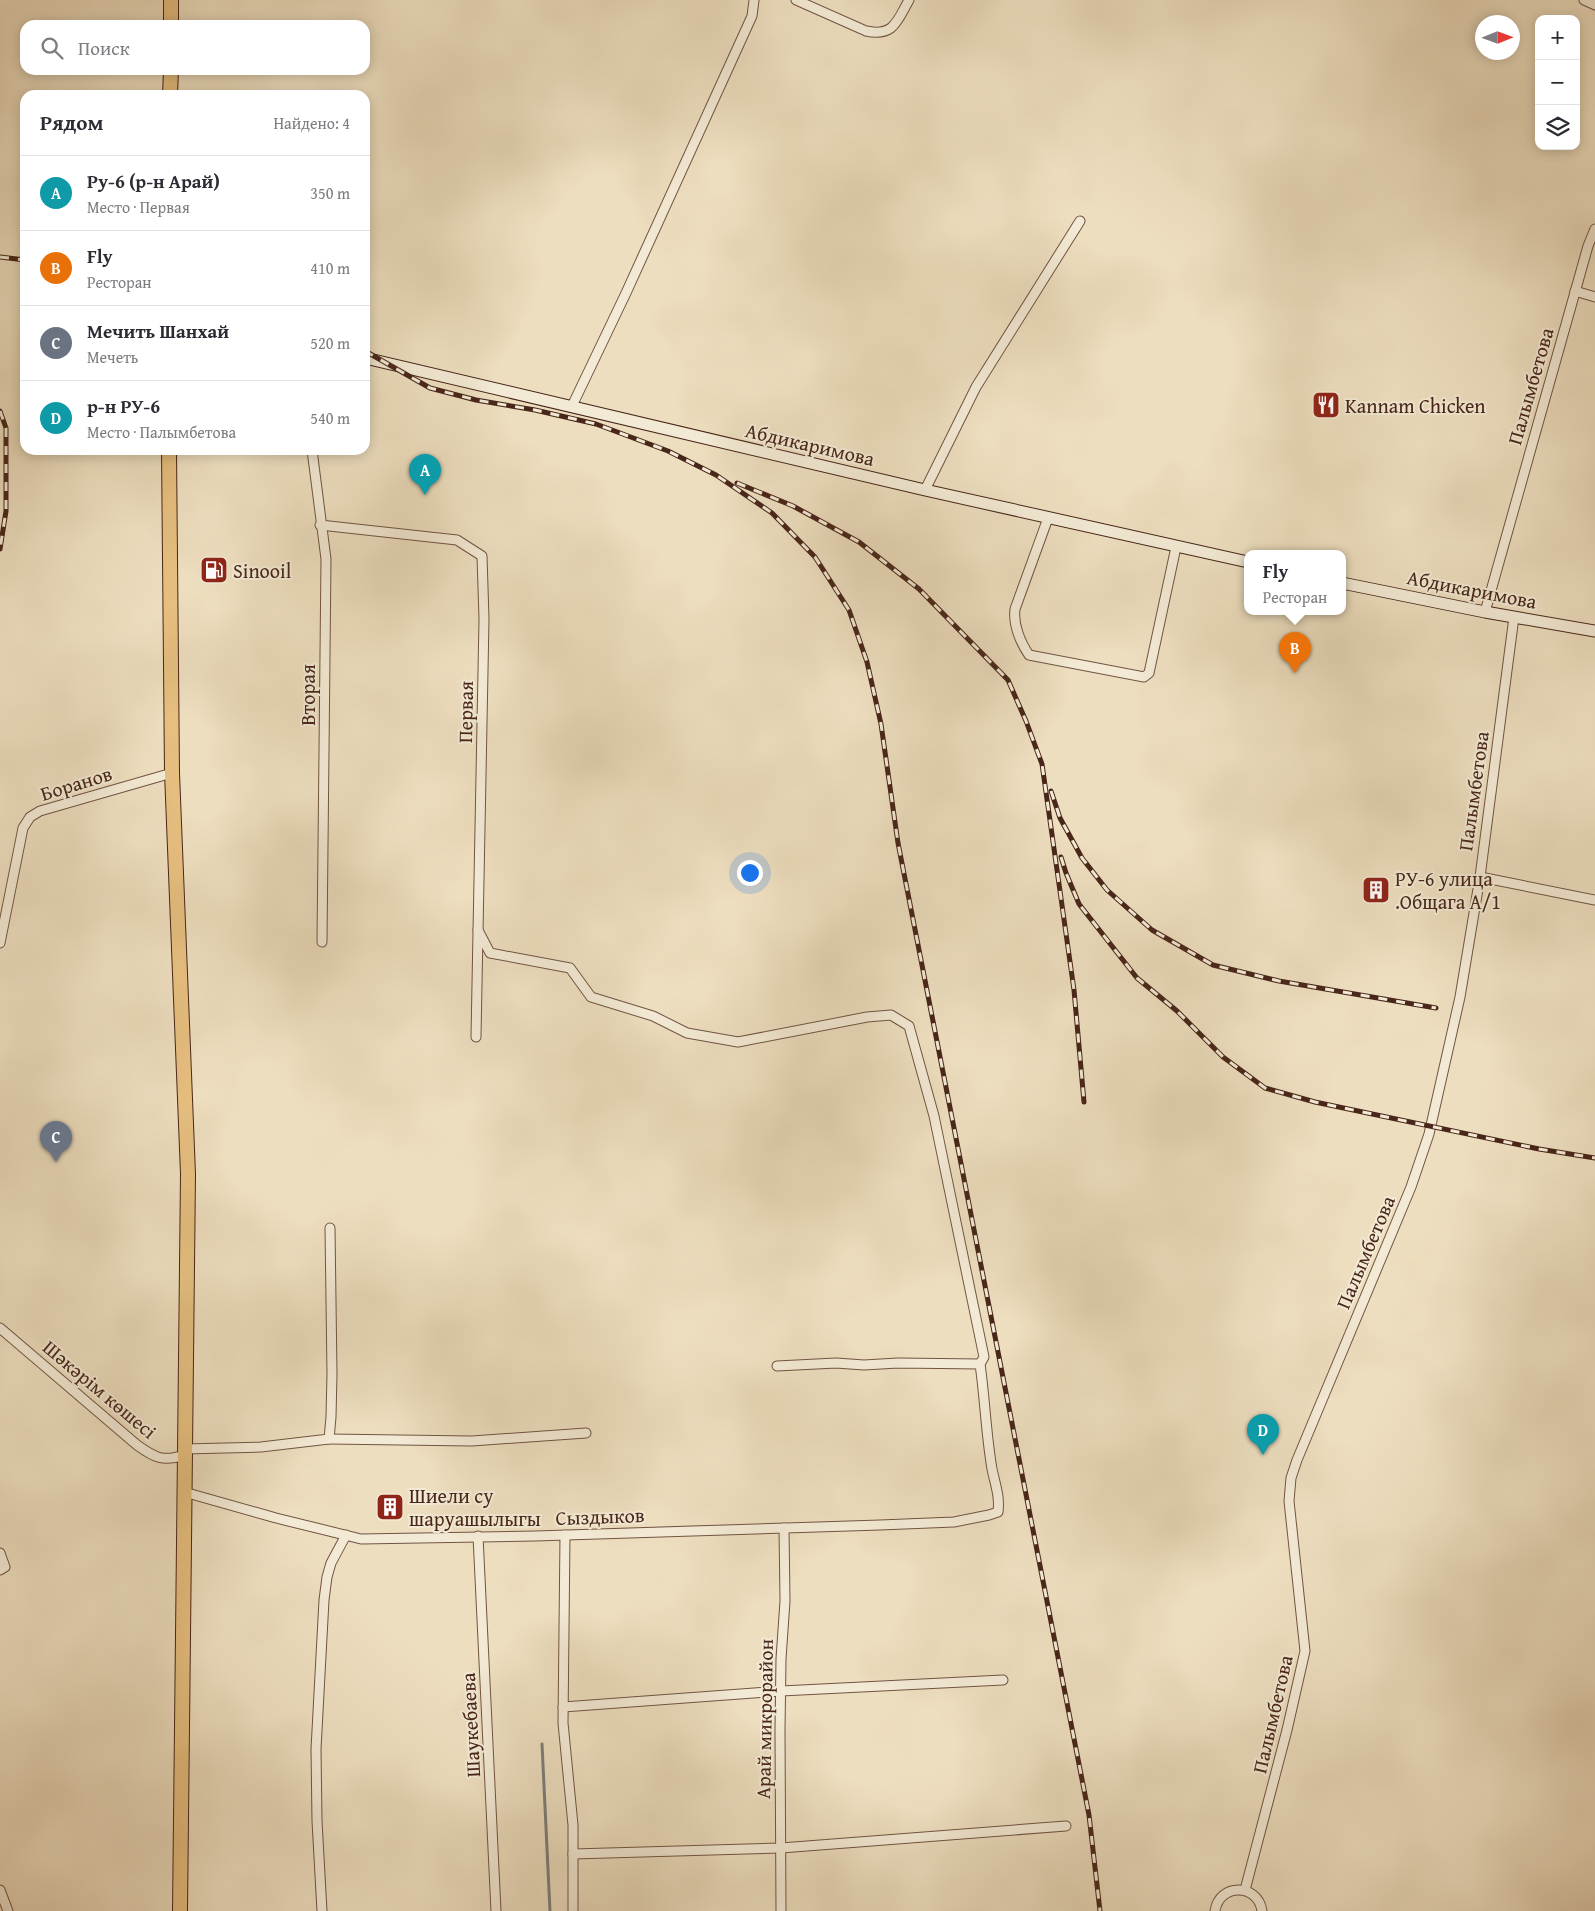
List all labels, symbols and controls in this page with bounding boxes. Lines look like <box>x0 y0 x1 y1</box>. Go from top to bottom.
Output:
north arrow <box>1475 15 1520 60</box>
map controls <box>1535 15 1580 150</box>
button: + <box>1535 15 1580 60</box>
search box <box>20 20 370 75</box>
icon: search <box>38 34 66 62</box>
text: Поиск <box>78 34 130 62</box>
button: − <box>1535 60 1580 105</box>
button: layers <box>1535 105 1580 150</box>
text: Рядом <box>40 107 103 138</box>
text: Найдено: 4 <box>273 111 350 135</box>
text: Ру-6 (р-н Арай) <box>87 167 220 195</box>
text: A <box>51 181 61 205</box>
text: 350 m <box>310 181 350 205</box>
text: Место · Первая <box>87 195 190 219</box>
text: Fly <box>87 242 112 270</box>
text: B <box>51 256 61 280</box>
text: 410 m <box>310 256 350 280</box>
text: Ресторан <box>87 270 152 294</box>
text: Мечить Шанхай <box>87 317 229 345</box>
street label: Палымбетова <box>1499 324 1561 448</box>
text: C <box>51 331 61 355</box>
text: 520 m <box>310 331 350 355</box>
text: Мечеть <box>87 345 138 369</box>
restaurant icon: Kannam Chicken <box>1311 390 1341 420</box>
place label: Kannam Chicken <box>1345 391 1486 420</box>
text: р-н РУ-6 <box>87 392 160 420</box>
text: D <box>51 406 61 430</box>
text: 540 m <box>310 406 350 430</box>
street label: Абдикаримова <box>743 415 878 473</box>
text: Место · Палымбетова <box>87 420 236 444</box>
pin: A <box>409 454 441 495</box>
popup <box>1244 550 1346 615</box>
fuel station icon: Sinooil <box>199 555 229 585</box>
place label: Sinooil <box>233 556 292 585</box>
text: Fly <box>1263 557 1288 585</box>
street label: Абдикаримова <box>1405 562 1540 616</box>
text: Ресторан <box>1263 585 1327 609</box>
pin: B <box>1279 632 1311 673</box>
street label: Вторая <box>293 664 322 726</box>
street label: Первая <box>450 681 480 743</box>
street label: Палымбетова <box>1450 729 1496 853</box>
street label: Боранов <box>37 758 115 808</box>
your location <box>737 860 763 886</box>
place label: РУ-6 улица .Общага А/1 <box>1395 864 1501 916</box>
building icon: РУ-6 улица .Общага А/1 <box>1361 875 1391 905</box>
pin: C <box>40 1121 72 1162</box>
street label: Палымбетова <box>1328 1190 1402 1313</box>
street label: Шәкәрім көшесі <box>37 1333 163 1446</box>
pin: D <box>1247 1414 1279 1455</box>
place label: Шиели су шаруашылыгы <box>409 1481 541 1533</box>
building icon: Шиели су шаруашылыгы <box>375 1492 405 1522</box>
street label: Сыздыков <box>555 1500 645 1532</box>
street label: Арай микрорайон <box>748 1638 780 1799</box>
street label: Палымбетова <box>1244 1652 1300 1776</box>
street label: Шаукебаева <box>453 1671 487 1778</box>

